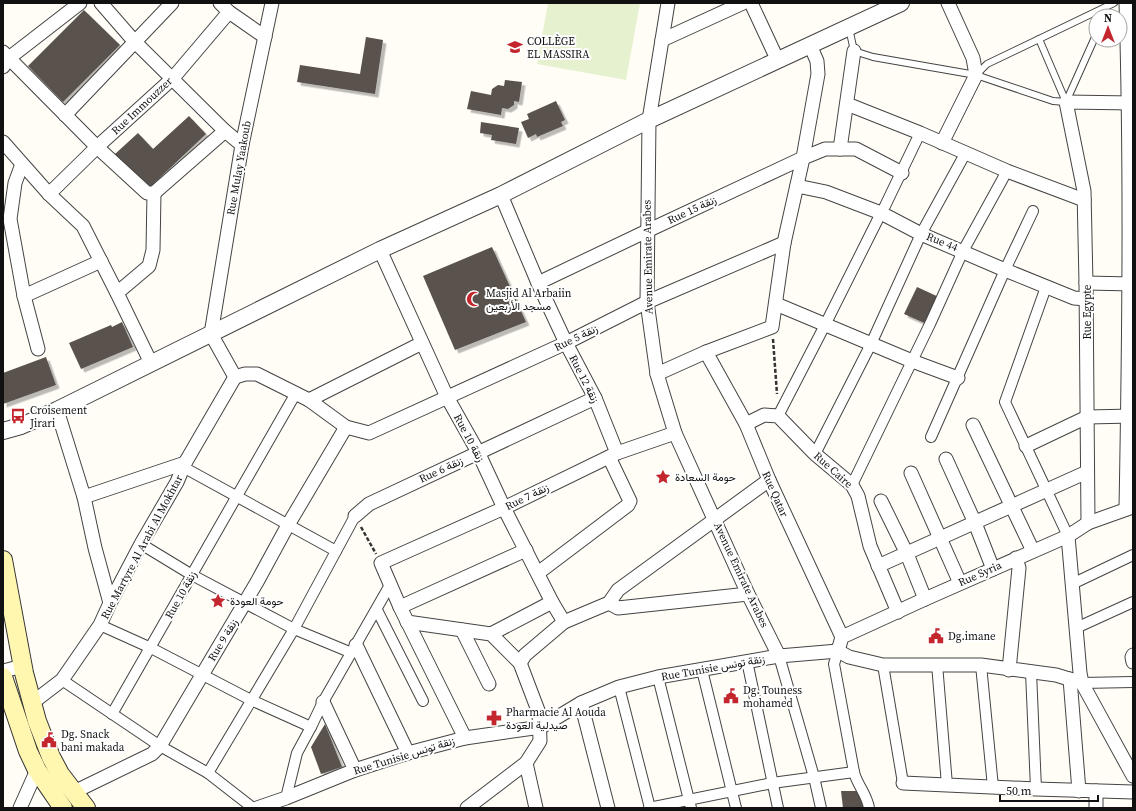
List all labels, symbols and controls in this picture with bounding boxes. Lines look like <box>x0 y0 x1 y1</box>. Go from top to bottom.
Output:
north arrow <box>1088 8 1128 48</box>
text: N <box>1104 11 1112 26</box>
place label: COLLÈGE EL MASSIRA <box>527 34 590 62</box>
school or university icon: COLLÈGE EL MASSIRA <box>506 38 524 56</box>
street label: Rue Immouzzer <box>108 74 176 138</box>
street label: Rue Mulay Yaakoub <box>223 119 255 217</box>
street label: Rue 15 زنقة <box>665 192 719 228</box>
street label: Avenue Emirate Arabes <box>639 199 656 314</box>
street label: Rue 44 <box>924 229 960 255</box>
street label: Rue Egypte <box>1080 284 1095 339</box>
place label: Masjid Al Arbaiin مسجد الأربعين <box>486 286 572 314</box>
mosque icon: Masjid Al Arbaiin مسجد الأربعين <box>465 290 483 308</box>
street label: Rue 5 زنقة <box>552 321 601 355</box>
street label: Rue 12 زنقة <box>565 352 603 406</box>
place label: Croisement Jirari <box>29 403 87 431</box>
bus stop icon: Croisement Jirari <box>9 407 27 425</box>
street label: Rue 10 زنقة <box>450 411 488 465</box>
street label: Rue Caire <box>810 449 856 492</box>
street label: Rue 6 زنقة <box>417 453 466 487</box>
place icon: حومة السعادة <box>654 468 672 486</box>
street label: Rue Qatar <box>758 469 792 520</box>
place label: حومة السعادة <box>675 470 736 485</box>
street label: Rue Martyre Al Arabi Al Mokhtar <box>97 472 187 622</box>
street label: Rue 7 زنقة <box>503 480 552 514</box>
street label: Avenue Emirate Arabes <box>710 520 772 630</box>
street label: Rue Syria <box>956 558 1004 590</box>
street label: Rue 10 زنقة <box>162 568 200 622</box>
place icon: حومة العودة <box>209 592 227 610</box>
place label: حومة العودة <box>230 594 284 609</box>
street label: Rue 9 زنقة <box>204 616 242 664</box>
public building icon: Dg.imane <box>927 627 945 645</box>
place label: Dg.imane <box>948 629 996 644</box>
street label: Rue Tunisie زنقة تونس <box>660 651 766 685</box>
place label: Dg. Touness mohamed <box>743 683 802 711</box>
public building icon: Dg. Touness mohamed <box>722 687 740 705</box>
place label: Pharmacie Al Aouda صيدلية العودة <box>506 705 606 733</box>
pharmacy icon: Pharmacie Al Aouda صيدلية العودة <box>485 709 503 727</box>
place label: Dg. Snack bani makada <box>61 727 125 755</box>
public building icon: Dg. Snack bani makada <box>40 731 58 749</box>
street label: Rue Tunisie زنقة تونس <box>352 733 457 779</box>
scale bar <box>1000 777 1098 803</box>
text: 50 m <box>1006 783 1032 799</box>

